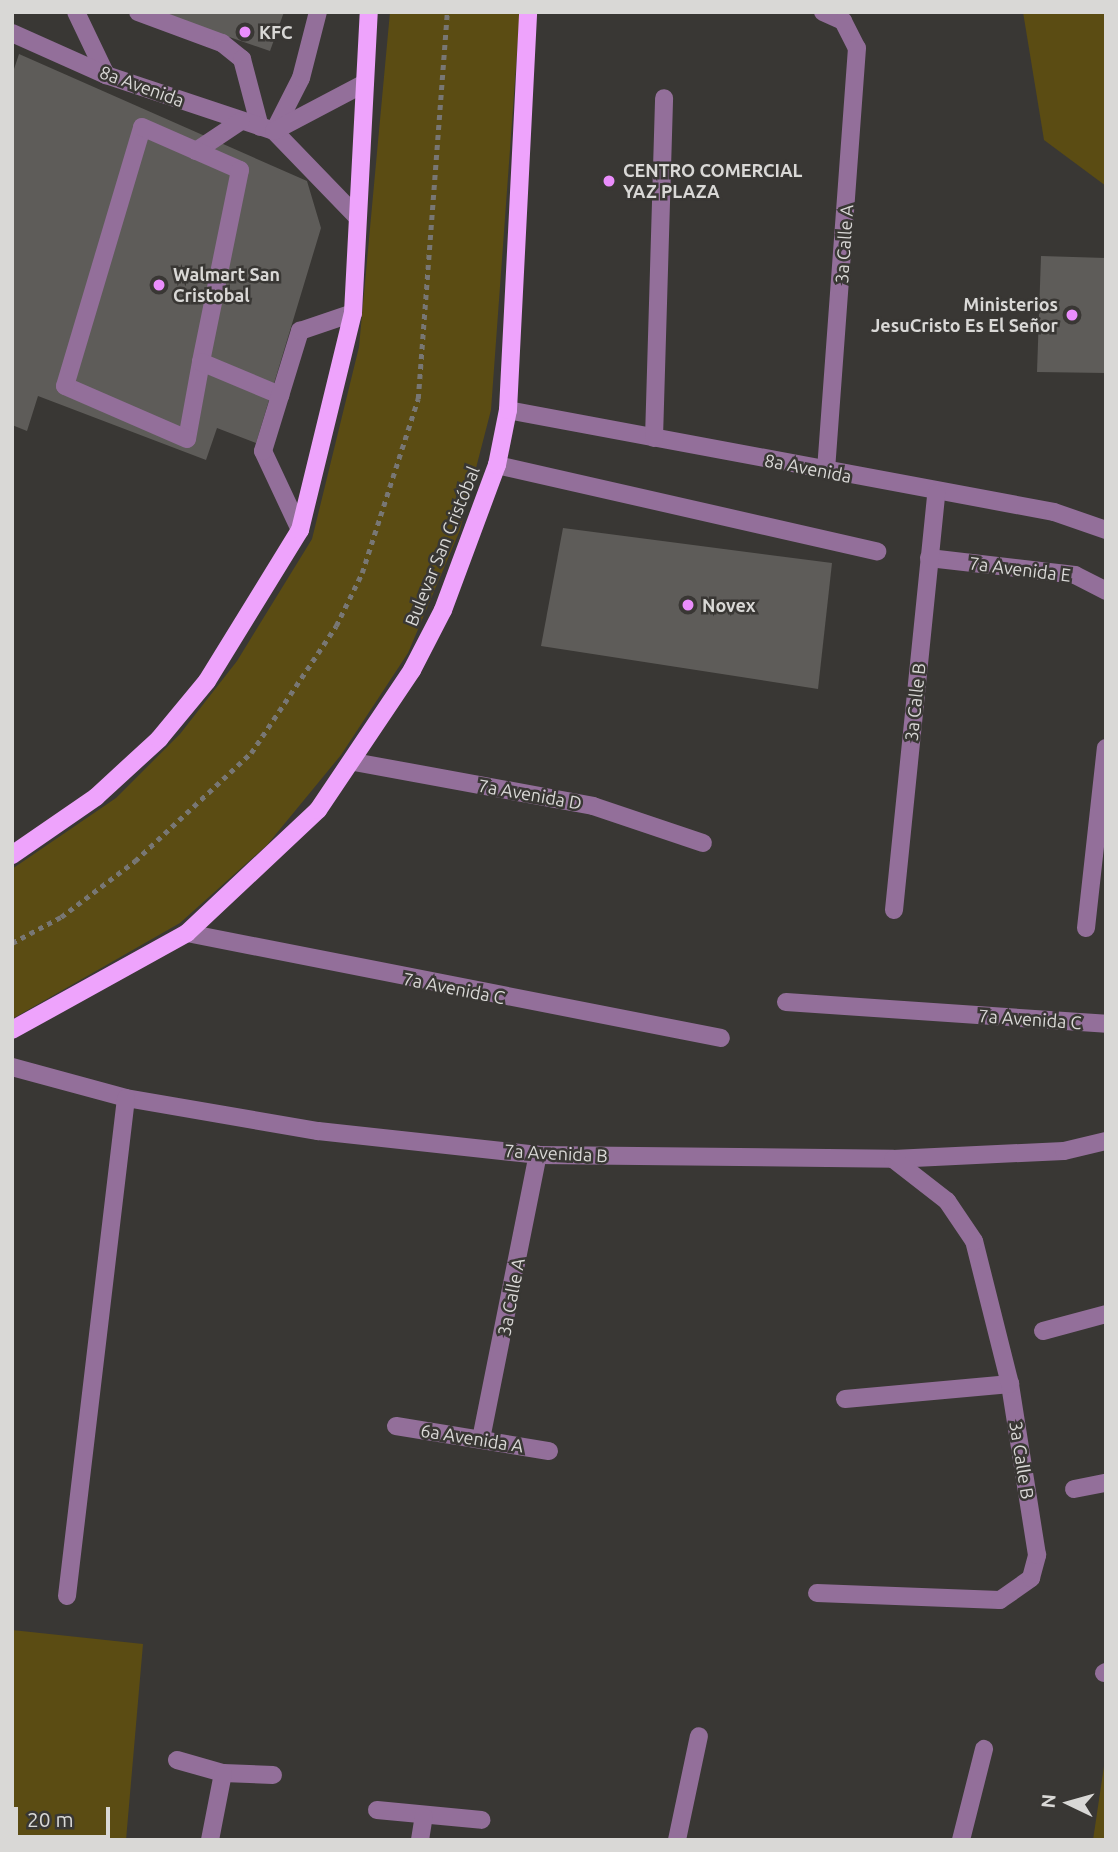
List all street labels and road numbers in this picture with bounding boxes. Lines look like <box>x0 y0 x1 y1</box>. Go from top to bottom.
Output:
street label: 8a Avenida <box>97 61 187 111</box>
street label: 3a Calle A <box>830 204 858 284</box>
street label: 8a Avenida <box>763 449 853 487</box>
street label: Bulevar San Cristóbal <box>400 463 484 629</box>
street label: 7a Avenida E <box>968 552 1072 586</box>
street label: 3a Calle B <box>900 662 930 742</box>
street label: 7a Avenida D <box>476 774 584 814</box>
street label: 7a Avenida C <box>401 968 507 1008</box>
street label: 7a Avenida C <box>978 1005 1082 1033</box>
street label: 7a Avenida B <box>504 1140 608 1166</box>
street label: 3a Calle A <box>493 1256 529 1338</box>
street label: 6a Avenida A <box>419 1419 525 1457</box>
street label: 3a Calle B <box>1005 1419 1039 1501</box>

